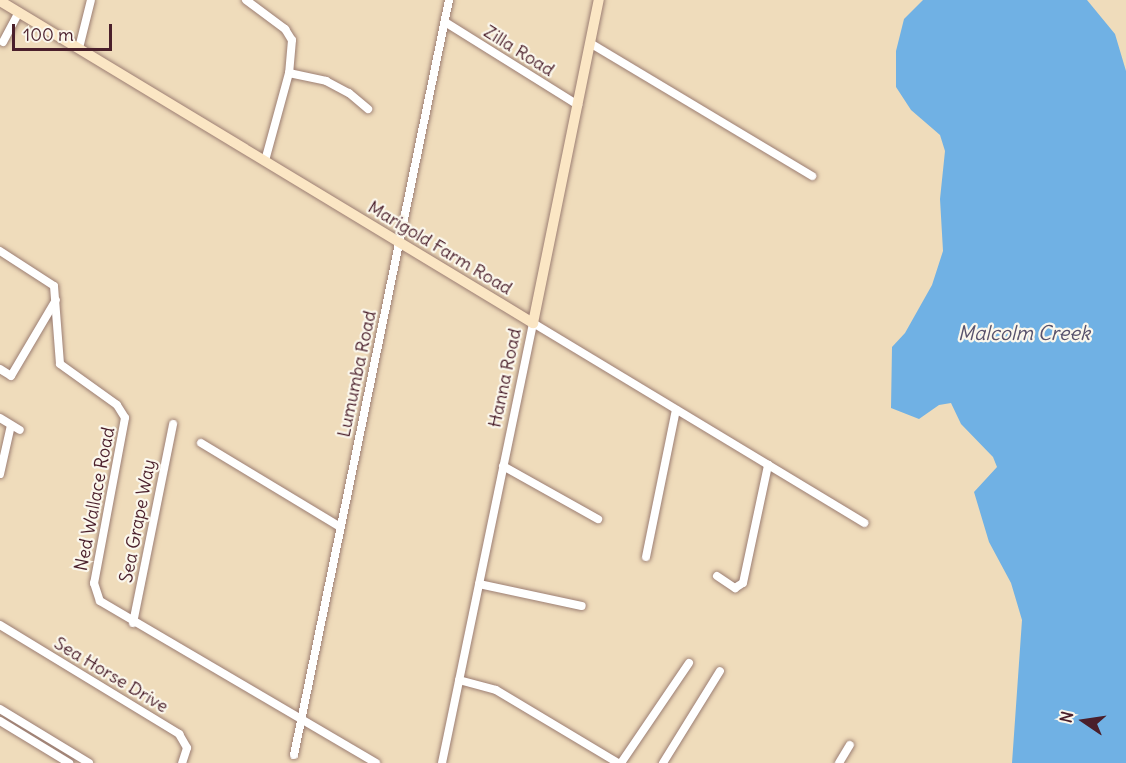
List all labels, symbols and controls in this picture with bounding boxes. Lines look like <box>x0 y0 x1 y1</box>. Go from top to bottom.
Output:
scale bar <box>15 12 116 50</box>
street label: Zilla Road <box>480 21 558 81</box>
text: 100 m <box>23 23 74 46</box>
street label: Marigold Farm Road <box>364 196 516 300</box>
street label: Lumumba Road <box>333 309 381 439</box>
water label: Malcolm Creek <box>958 320 1090 344</box>
street label: Hanna Road <box>484 326 526 430</box>
street label: Ned Wallace Road <box>70 425 120 573</box>
street label: Sea Grape Way <box>115 458 161 584</box>
street label: Sea Horse Drive <box>50 632 172 718</box>
north arrow <box>1054 691 1114 751</box>
text: N <box>1055 709 1077 725</box>

